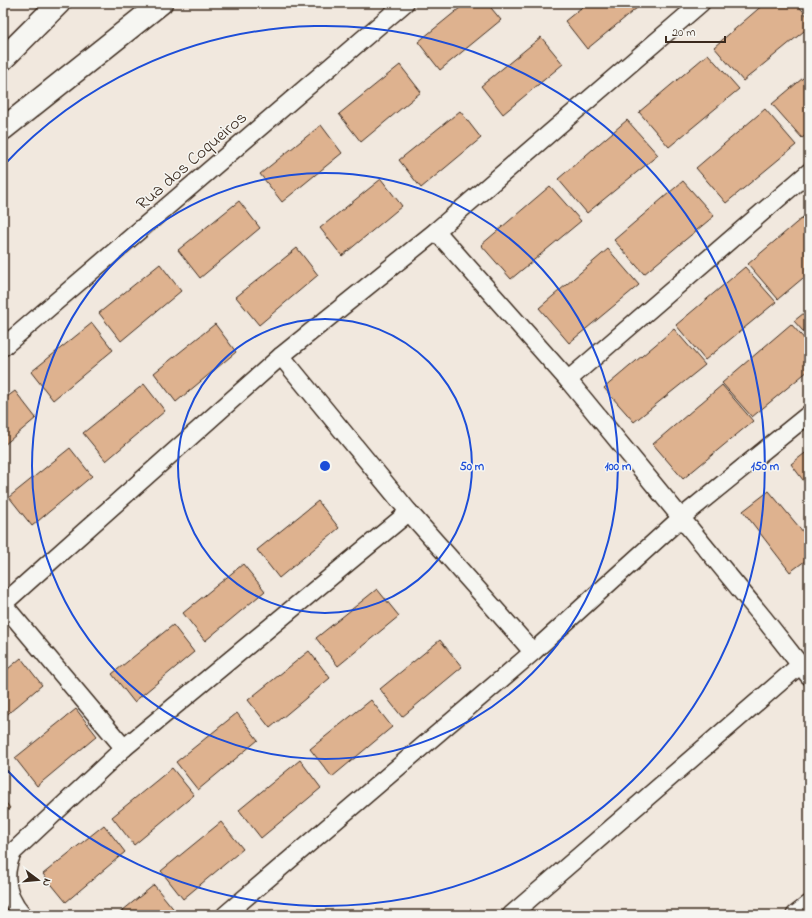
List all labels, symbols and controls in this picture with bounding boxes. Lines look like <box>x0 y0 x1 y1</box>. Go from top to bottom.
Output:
scale bar <box>666 18 725 44</box>
text: 20 m <box>672 24 695 42</box>
street label: Rua dos Coqueiros <box>131 106 254 217</box>
text: 50 m <box>460 458 485 476</box>
text: 100 m <box>605 458 632 476</box>
text: 150 m <box>751 458 780 476</box>
centre of rings <box>318 459 332 473</box>
north arrow <box>18 860 58 900</box>
text: N <box>38 877 55 888</box>

